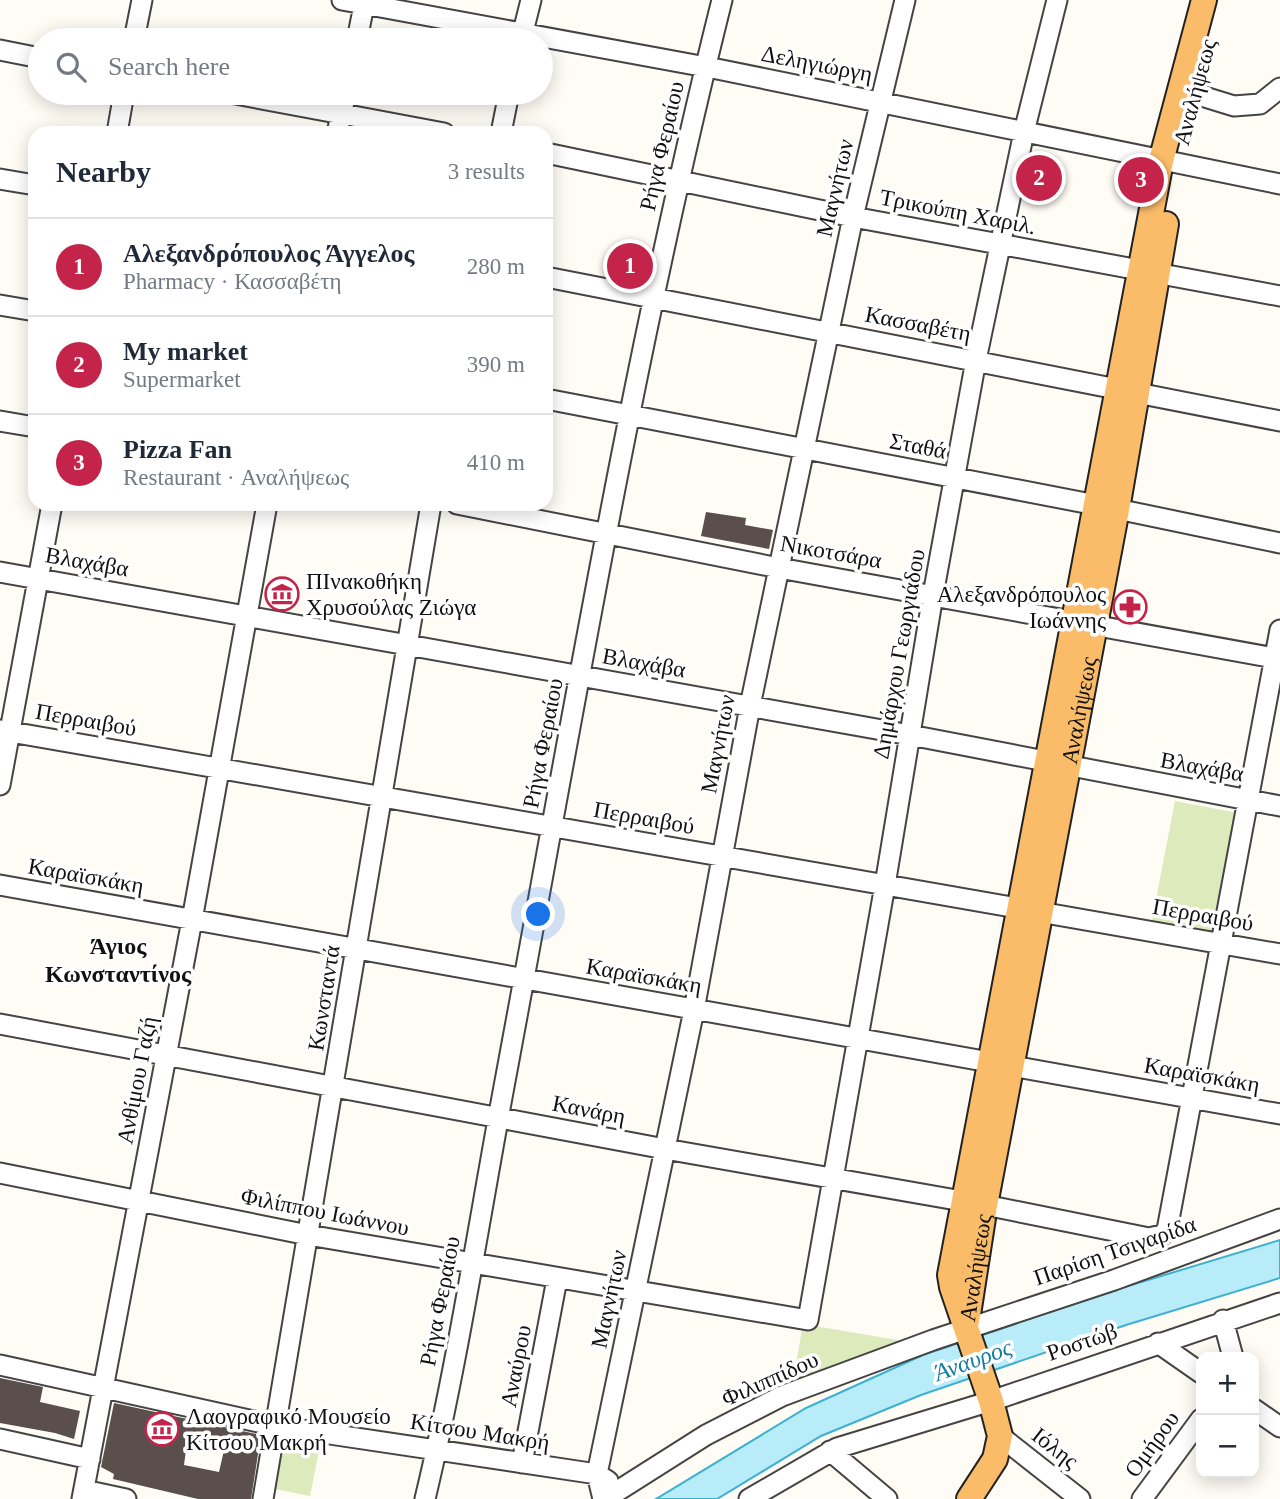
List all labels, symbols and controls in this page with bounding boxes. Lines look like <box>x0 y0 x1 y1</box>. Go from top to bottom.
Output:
search box <box>28 28 553 105</box>
street label: Αναλήψεως <box>1169 36 1221 148</box>
street label: Δεληγιώργη <box>759 41 875 87</box>
icon: search <box>52 48 90 86</box>
text: Search here <box>108 52 230 81</box>
street label: Ρήγα Φεραίου <box>635 79 689 213</box>
street label: Μαγνήτων <box>812 137 858 239</box>
pin: 2 <box>1016 152 1062 204</box>
pin: 3 <box>1118 154 1164 206</box>
text: Nearby <box>56 155 151 188</box>
text: 3 results <box>448 159 525 184</box>
street label: Τρικούπη Χαριλ. <box>878 185 1038 239</box>
text: Αλεξανδρόπουλος Άγγελος <box>123 239 415 268</box>
pin: 1 <box>607 240 653 292</box>
text: 1 <box>73 254 85 279</box>
text: 280 m <box>467 254 525 279</box>
text: Pharmacy · Κασσαβέτη <box>123 269 341 294</box>
street label: Κασσαβέτη <box>863 301 973 347</box>
text: My market <box>123 337 248 366</box>
text: 2 <box>73 352 85 377</box>
text: 390 m <box>467 352 525 377</box>
text: Supermarket <box>123 367 241 392</box>
street label: Σταθά <box>887 428 949 464</box>
text: Pizza Fan <box>123 435 232 464</box>
text: 3 <box>73 450 85 475</box>
text: 410 m <box>467 450 525 475</box>
text: Restaurant · Αναλήψεως <box>123 465 349 490</box>
street label: Νικοτσάρα <box>778 531 884 573</box>
street label: Βλαχάβα <box>43 542 131 582</box>
street label: Δημάρχου Γεωργιάδου <box>868 547 930 761</box>
place label: ΠΙνακοθήκη Χρυσούλας Ζιώγα <box>306 569 476 620</box>
museum icon: ΠΙνακοθήκη Χρυσούλας Ζιώγα <box>263 575 301 613</box>
place label: Αλεξανδρόπουλος Ιωάννης <box>937 582 1106 633</box>
pharmacy icon: Αλεξανδρόπουλος Ιωάννης <box>1111 588 1149 626</box>
street label: Βλαχάβα <box>600 643 688 683</box>
street label: Αναλήψεως <box>1056 654 1101 766</box>
street label: Ρήγα Φεραίου <box>518 676 568 810</box>
street label: Μαγνήτων <box>696 693 740 795</box>
street label: Περραιβού <box>34 699 138 741</box>
street label: Βλαχάβα <box>1158 747 1246 787</box>
street label: Περραιβού <box>592 797 696 839</box>
street label: Καραϊσκάκη <box>26 854 146 898</box>
street label: Περραιβού <box>1151 894 1255 936</box>
your location <box>521 897 555 931</box>
district label: Άγιος Κωνσταντίνος <box>45 933 192 987</box>
street label: Κωνσταντά <box>303 943 345 1053</box>
street label: Καραϊσκάκη <box>584 954 704 998</box>
street label: Ανθίμου Γαζή <box>112 1014 162 1146</box>
street label: Καραϊσκάκη <box>1142 1053 1262 1097</box>
street label: Κανάρη <box>550 1091 628 1129</box>
street label: Φιλίππου Ιωάννου <box>239 1183 411 1241</box>
street label: Αναλήψεως <box>955 1212 996 1323</box>
street label: Παρίση Τσιγαρίδα <box>1031 1212 1199 1290</box>
street label: Ρήγα Φεραίου <box>415 1234 465 1368</box>
street label: Μαγνήτων <box>586 1248 632 1350</box>
street label: Ροστώβ <box>1044 1318 1120 1366</box>
street label: Αναύρου <box>496 1323 536 1409</box>
water label: Άναυρος <box>929 1334 1016 1387</box>
street label: Φιλιππίδου <box>718 1347 822 1411</box>
map controls <box>1196 1352 1259 1478</box>
button: + <box>1196 1352 1259 1415</box>
place label: Λαογραφικό Μουσείο Κίτσου Μακρή <box>186 1404 391 1455</box>
street label: Ομήρου <box>1120 1406 1184 1482</box>
street label: Κίτσου Μακρή <box>409 1409 551 1455</box>
museum icon: Λαογραφικό Μουσείο Κίτσου Μακρή <box>143 1410 181 1448</box>
button: − <box>1196 1415 1259 1478</box>
street label: Ιόλης <box>1027 1422 1083 1474</box>

